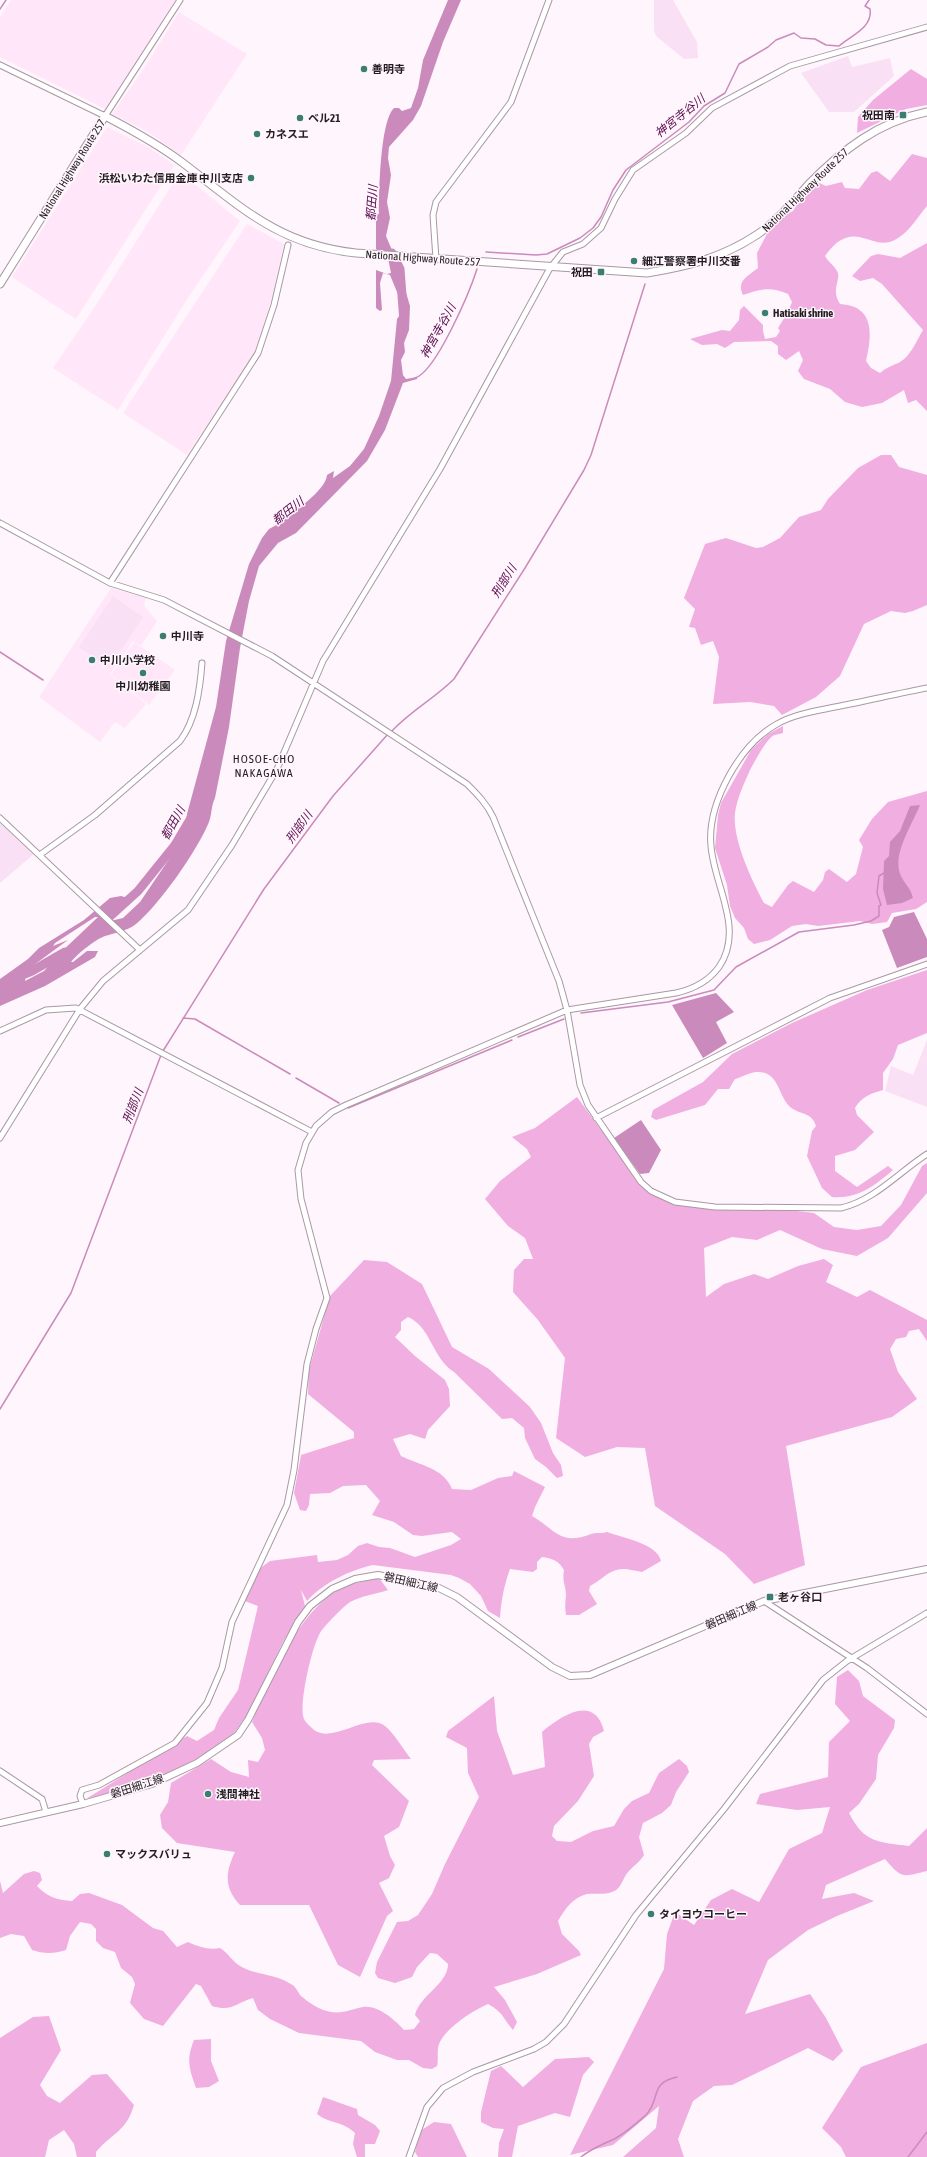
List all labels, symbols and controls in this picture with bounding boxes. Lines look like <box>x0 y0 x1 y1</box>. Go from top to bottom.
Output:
place label: 善明寺 <box>372 63 405 75</box>
marker: 善明寺 <box>359 64 369 74</box>
water label: 神宮寺谷川 <box>652 90 709 140</box>
place label: 祝田南 <box>862 109 895 121</box>
marker: 祝田南 <box>898 110 908 120</box>
place label: ベル21 <box>308 112 340 124</box>
marker: ベル21 <box>295 113 305 123</box>
street label: National Highway Route 257 <box>36 117 108 221</box>
place label: カネスエ <box>265 128 309 140</box>
marker: カネスエ <box>252 129 262 139</box>
street label: National Highway Route 257 <box>759 146 851 234</box>
place label: 浜松いわた信用金庫 中川支店 <box>98 172 243 184</box>
marker: 浜松いわた信用金庫 中川支店 <box>246 173 256 183</box>
water label: 都田川 <box>364 183 380 221</box>
street label: National Highway Route 257 <box>365 248 481 268</box>
place label: 細江警察署中川交番 <box>642 255 741 267</box>
marker: 細江警察署中川交番 <box>629 256 639 266</box>
place label: 祝田 <box>571 266 593 278</box>
marker: 祝田 <box>596 267 606 277</box>
water label: 神宮寺谷川 <box>417 300 460 361</box>
place label: Hatisaki shrine <box>773 307 833 319</box>
marker: Hatisaki shrine <box>760 308 770 318</box>
water label: 都田川 <box>270 493 308 528</box>
water label: 刑部川 <box>489 560 521 600</box>
place label: 中川寺 <box>171 630 204 642</box>
marker: 中川寺 <box>158 631 168 641</box>
place label: 中川小学校 <box>100 654 155 666</box>
marker: 中川小学校 <box>87 655 97 665</box>
marker: 中川幼稚園 <box>138 668 148 678</box>
place label: 中川幼稚園 <box>116 680 171 692</box>
district label: HOSOE-CHO NAKAGAWA <box>233 752 295 780</box>
water label: 都田川 <box>158 802 189 842</box>
water label: 刑部川 <box>283 807 316 846</box>
water label: 刑部川 <box>120 1085 147 1125</box>
street label: 磐田細江線 <box>383 1570 439 1594</box>
place label: 老ヶ谷口 <box>778 1591 822 1603</box>
marker: 老ヶ谷口 <box>765 1592 775 1602</box>
street label: 磐田細江線 <box>703 1599 759 1631</box>
street label: 磐田細江線 <box>109 1772 165 1800</box>
place label: 浅間神社 <box>216 1788 260 1800</box>
marker: 浅間神社 <box>203 1789 213 1799</box>
place label: マックスバリュ <box>115 1848 192 1860</box>
marker: マックスバリュ <box>102 1849 112 1859</box>
place label: タイヨウコーヒー <box>659 1908 747 1920</box>
marker: タイヨウコーヒー <box>646 1909 656 1919</box>

